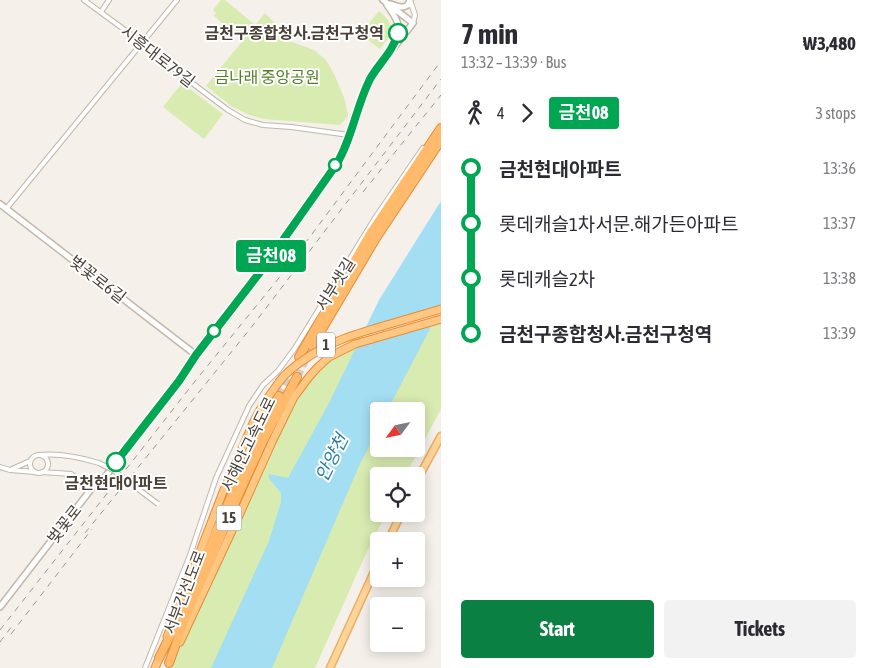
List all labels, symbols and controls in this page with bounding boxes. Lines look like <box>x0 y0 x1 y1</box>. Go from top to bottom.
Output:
text: 7 min <box>461 18 518 50</box>
street label: 시흥대로79길 <box>118 22 198 90</box>
marker: 금천구종합청사.금천구청역 <box>388 23 408 43</box>
place label: 금천구종합청사.금천구청역 <box>205 24 384 42</box>
text: ₩3,480 <box>803 32 856 54</box>
text: 13:32 – 13:39 · Bus <box>461 53 566 71</box>
park label: 금나래 중앙공원 <box>214 68 320 86</box>
icon: walk <box>461 99 489 127</box>
icon: forward <box>513 99 541 127</box>
text: 금천08 <box>559 102 609 123</box>
text: 4 <box>497 104 505 122</box>
text: 3 stops <box>815 104 856 122</box>
unlabelled marker <box>328 158 342 172</box>
text: 금천현대아파트 <box>499 158 621 180</box>
text: 13:36 <box>823 159 856 177</box>
text: 롯데캐슬1차서문.해가든아파트 <box>499 213 739 235</box>
text: 13:37 <box>823 214 856 232</box>
line badge: 금천08 <box>236 240 306 272</box>
text: 금천08 <box>246 245 296 266</box>
street label: 벚꽃로6길 <box>66 251 130 307</box>
street label: 서부샛길 <box>312 254 358 314</box>
text: 롯데캐슬2차 <box>499 268 595 290</box>
text: 13:38 <box>823 269 856 287</box>
text: 금천구종합청사.금천구청역 <box>499 323 712 345</box>
unlabelled marker <box>207 324 221 338</box>
text: 13:39 <box>823 324 856 342</box>
road number: 1 <box>317 332 335 358</box>
street label: 서해안고속도로 <box>217 394 279 494</box>
north arrow <box>370 402 425 458</box>
map controls <box>370 402 425 652</box>
water label: 안양천 <box>311 429 353 485</box>
marker: 금천현대아파트 <box>106 452 126 472</box>
button: locate <box>370 467 425 522</box>
place label: 금천현대아파트 <box>64 474 168 492</box>
street label: 벚꽃로 <box>43 501 85 547</box>
road number: 15 <box>216 506 242 530</box>
button: + <box>370 532 425 587</box>
street label: 서부간선도로 <box>160 547 208 636</box>
button: − <box>370 597 425 652</box>
button: Start <box>461 600 654 658</box>
button: Tickets <box>664 600 856 658</box>

